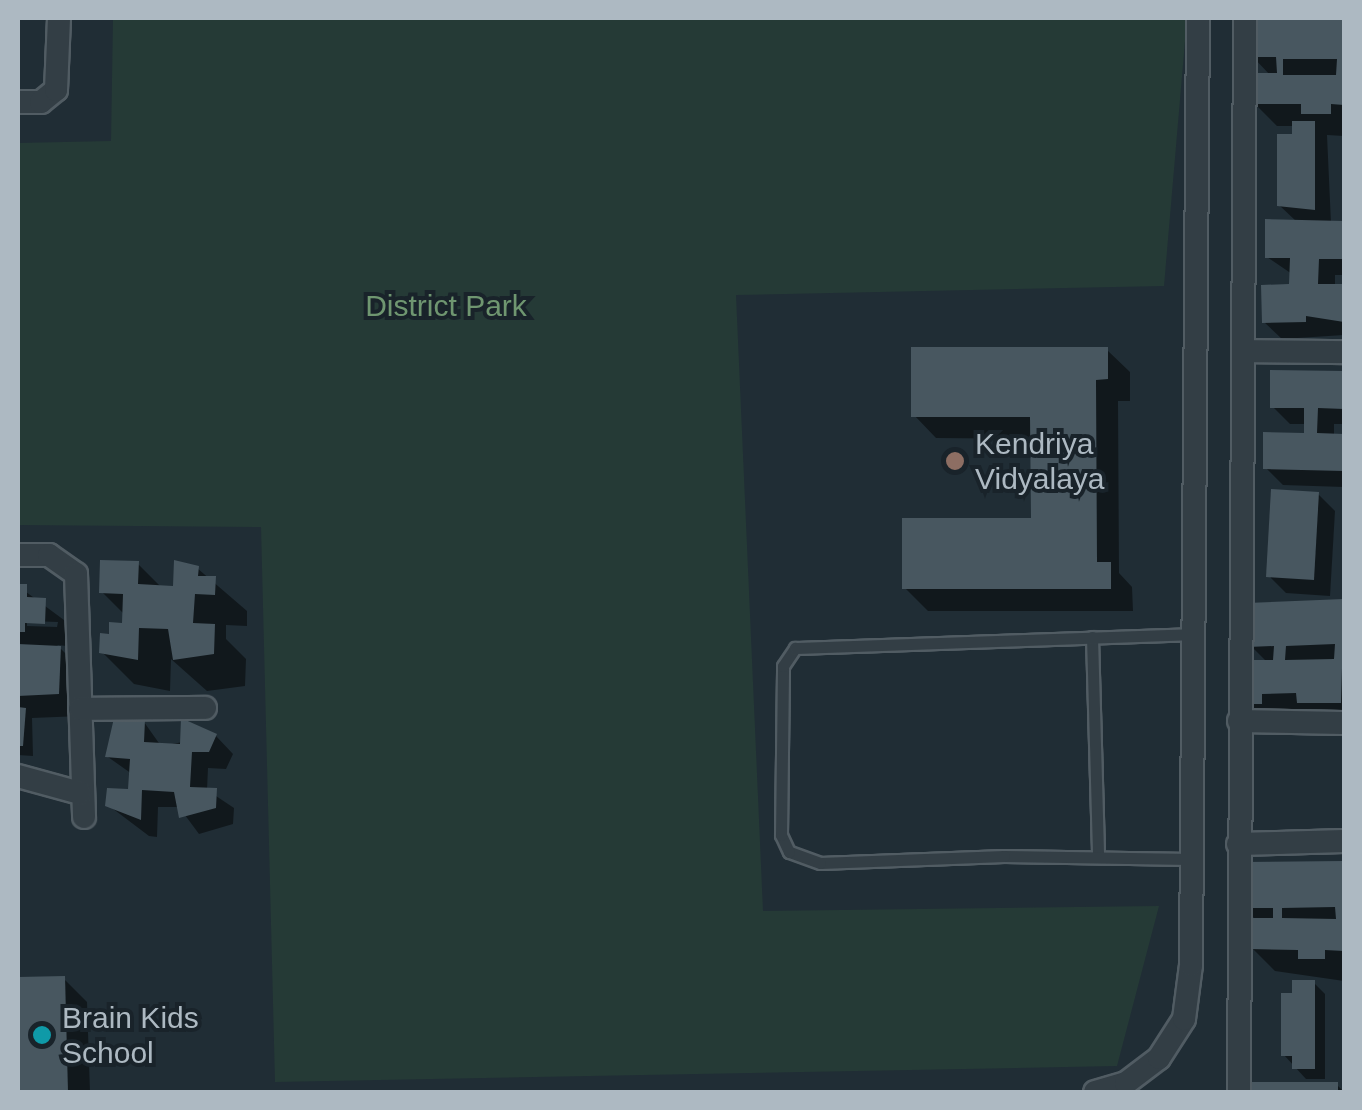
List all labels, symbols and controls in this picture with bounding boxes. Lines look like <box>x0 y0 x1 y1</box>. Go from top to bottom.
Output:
park label: District Park <box>365 288 527 324</box>
place label: Kendriya Vidyalaya <box>975 426 1105 496</box>
marker: Kendriya Vidyalaya <box>944 450 966 472</box>
place label: Brain Kids School <box>62 1000 199 1070</box>
marker: Brain Kids School <box>31 1024 53 1046</box>

